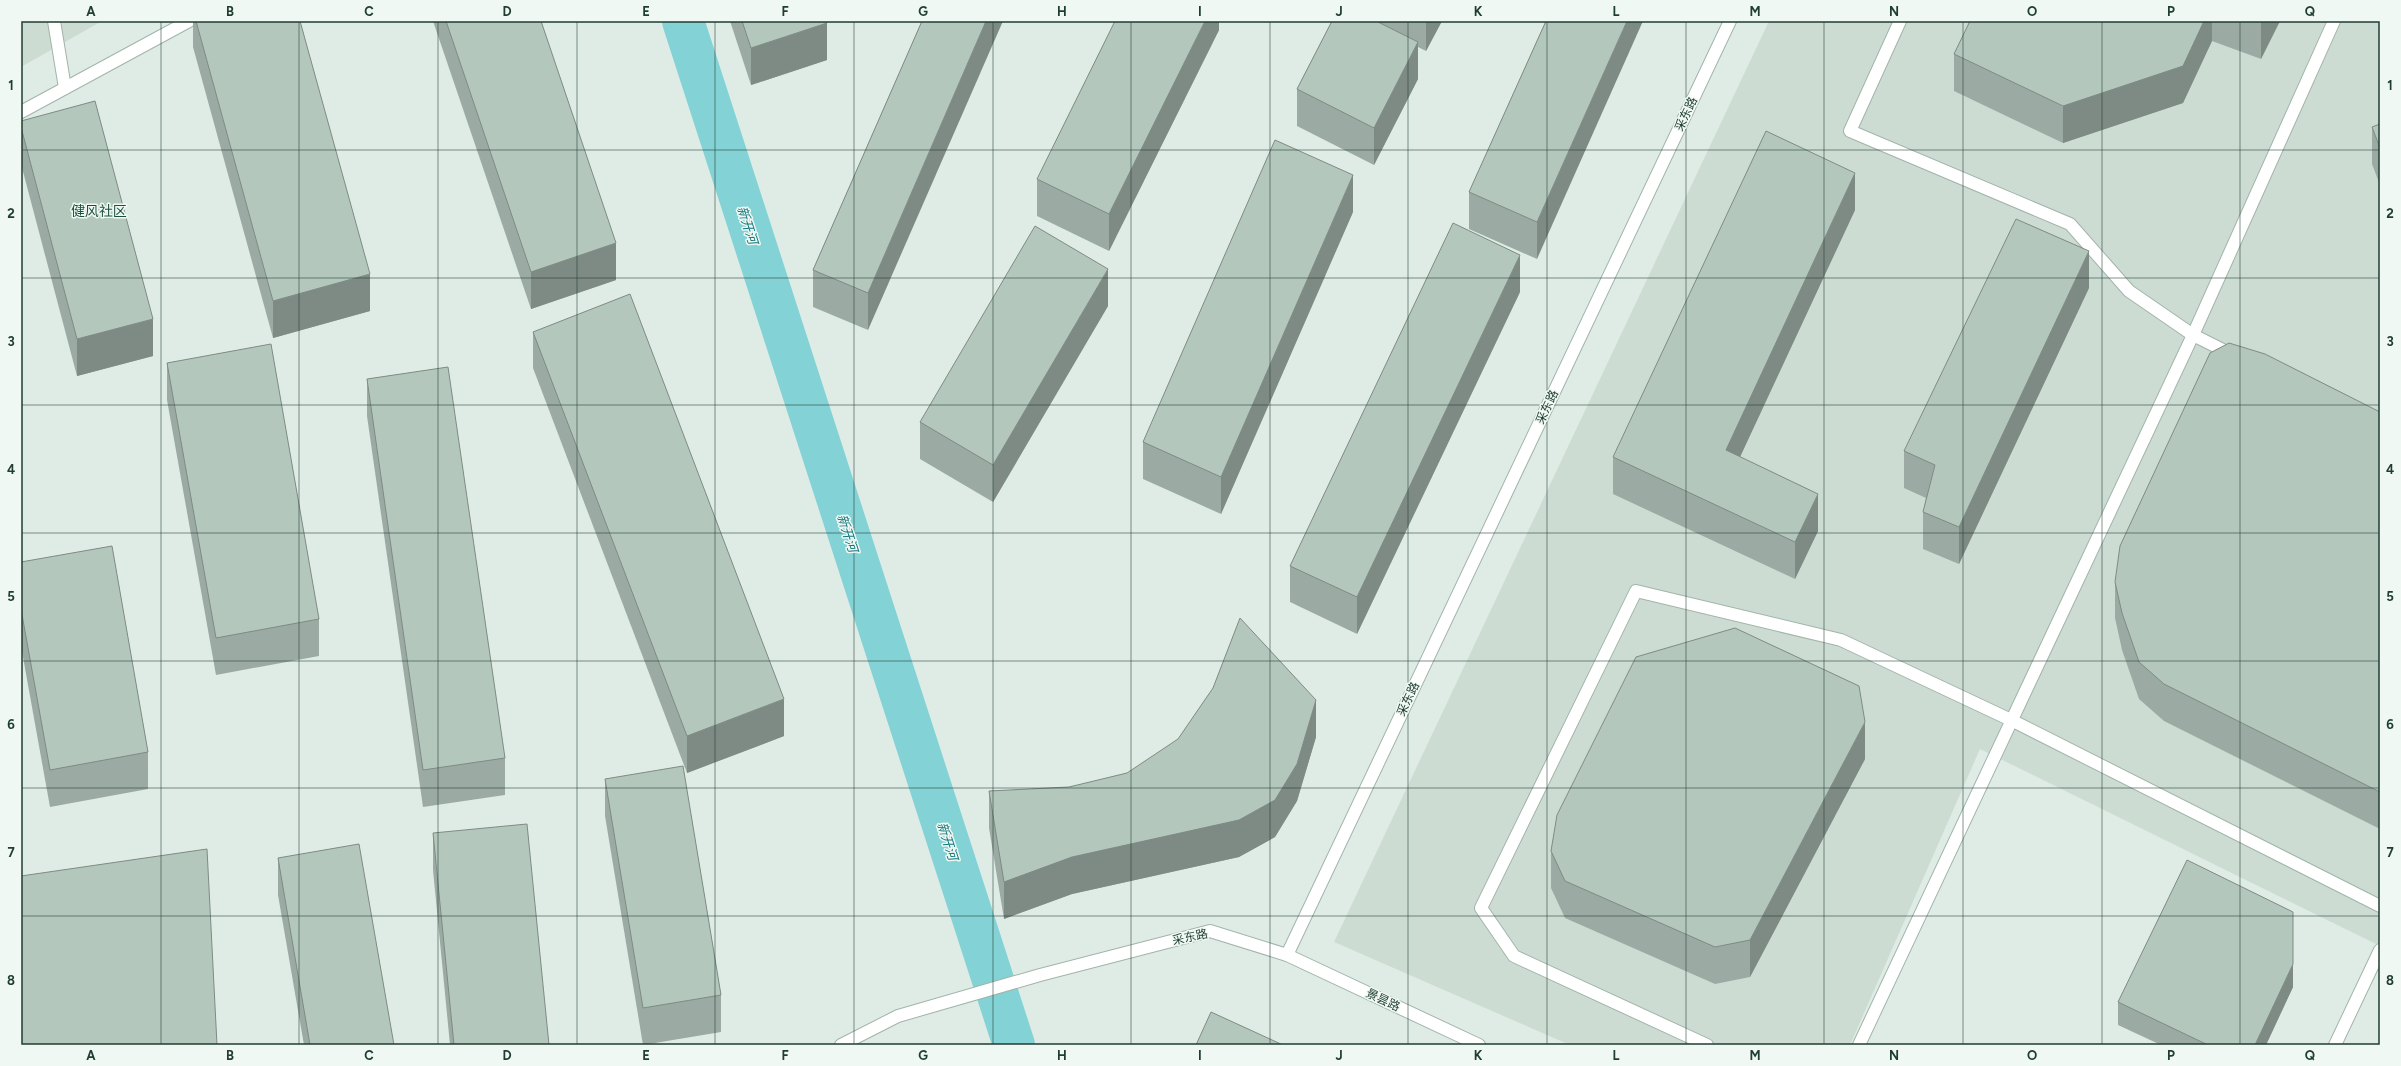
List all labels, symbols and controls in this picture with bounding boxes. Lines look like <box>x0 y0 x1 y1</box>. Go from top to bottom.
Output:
text: A <box>86 4 96 19</box>
text: B <box>226 4 234 19</box>
text: C <box>364 4 374 19</box>
text: D <box>502 4 512 19</box>
text: E <box>642 4 650 19</box>
text: F <box>781 4 789 19</box>
text: G <box>918 4 928 19</box>
text: H <box>1057 4 1067 19</box>
text: I <box>1198 4 1202 19</box>
text: J <box>1335 4 1343 19</box>
text: K <box>1474 4 1483 19</box>
text: L <box>1613 4 1620 19</box>
text: M <box>1749 4 1761 19</box>
text: N <box>1889 4 1899 19</box>
text: O <box>2027 4 2037 19</box>
text: P <box>2167 4 2175 19</box>
text: Q <box>2305 4 2315 19</box>
text: 1 <box>8 78 14 93</box>
text: 1 <box>2387 78 2393 93</box>
street label: 采东路 <box>1672 95 1700 133</box>
district label: 健风社区 <box>71 203 127 220</box>
water label: 新开河 <box>734 204 762 249</box>
text: 2 <box>7 206 15 221</box>
text: 2 <box>2386 206 2394 221</box>
text: 3 <box>7 334 15 349</box>
text: 3 <box>2386 334 2394 349</box>
street label: 采东路 <box>1533 388 1561 426</box>
text: 4 <box>7 462 15 477</box>
text: 4 <box>2386 462 2394 477</box>
water label: 新开河 <box>834 512 862 557</box>
text: 5 <box>7 589 15 604</box>
text: 5 <box>2386 589 2394 604</box>
street label: 采东路 <box>1394 680 1422 718</box>
text: 6 <box>7 717 15 732</box>
text: 6 <box>2386 717 2394 732</box>
water label: 新开河 <box>934 820 962 865</box>
text: 7 <box>7 845 15 860</box>
text: 7 <box>2386 845 2394 860</box>
street label: 采东路 <box>1171 926 1209 948</box>
text: 8 <box>7 973 15 988</box>
text: 8 <box>2386 973 2394 988</box>
street label: 景昙路 <box>1364 986 1402 1014</box>
text: A <box>86 1048 96 1063</box>
text: B <box>226 1048 234 1063</box>
text: C <box>364 1048 374 1063</box>
text: D <box>502 1048 512 1063</box>
text: E <box>642 1048 650 1063</box>
text: F <box>781 1048 789 1063</box>
text: G <box>918 1048 928 1063</box>
text: H <box>1057 1048 1067 1063</box>
text: I <box>1198 1048 1202 1063</box>
text: J <box>1335 1048 1343 1063</box>
text: K <box>1474 1048 1483 1063</box>
text: L <box>1613 1048 1620 1063</box>
text: M <box>1749 1048 1761 1063</box>
text: N <box>1889 1048 1899 1063</box>
text: O <box>2027 1048 2037 1063</box>
text: P <box>2167 1048 2175 1063</box>
text: Q <box>2305 1048 2315 1063</box>

